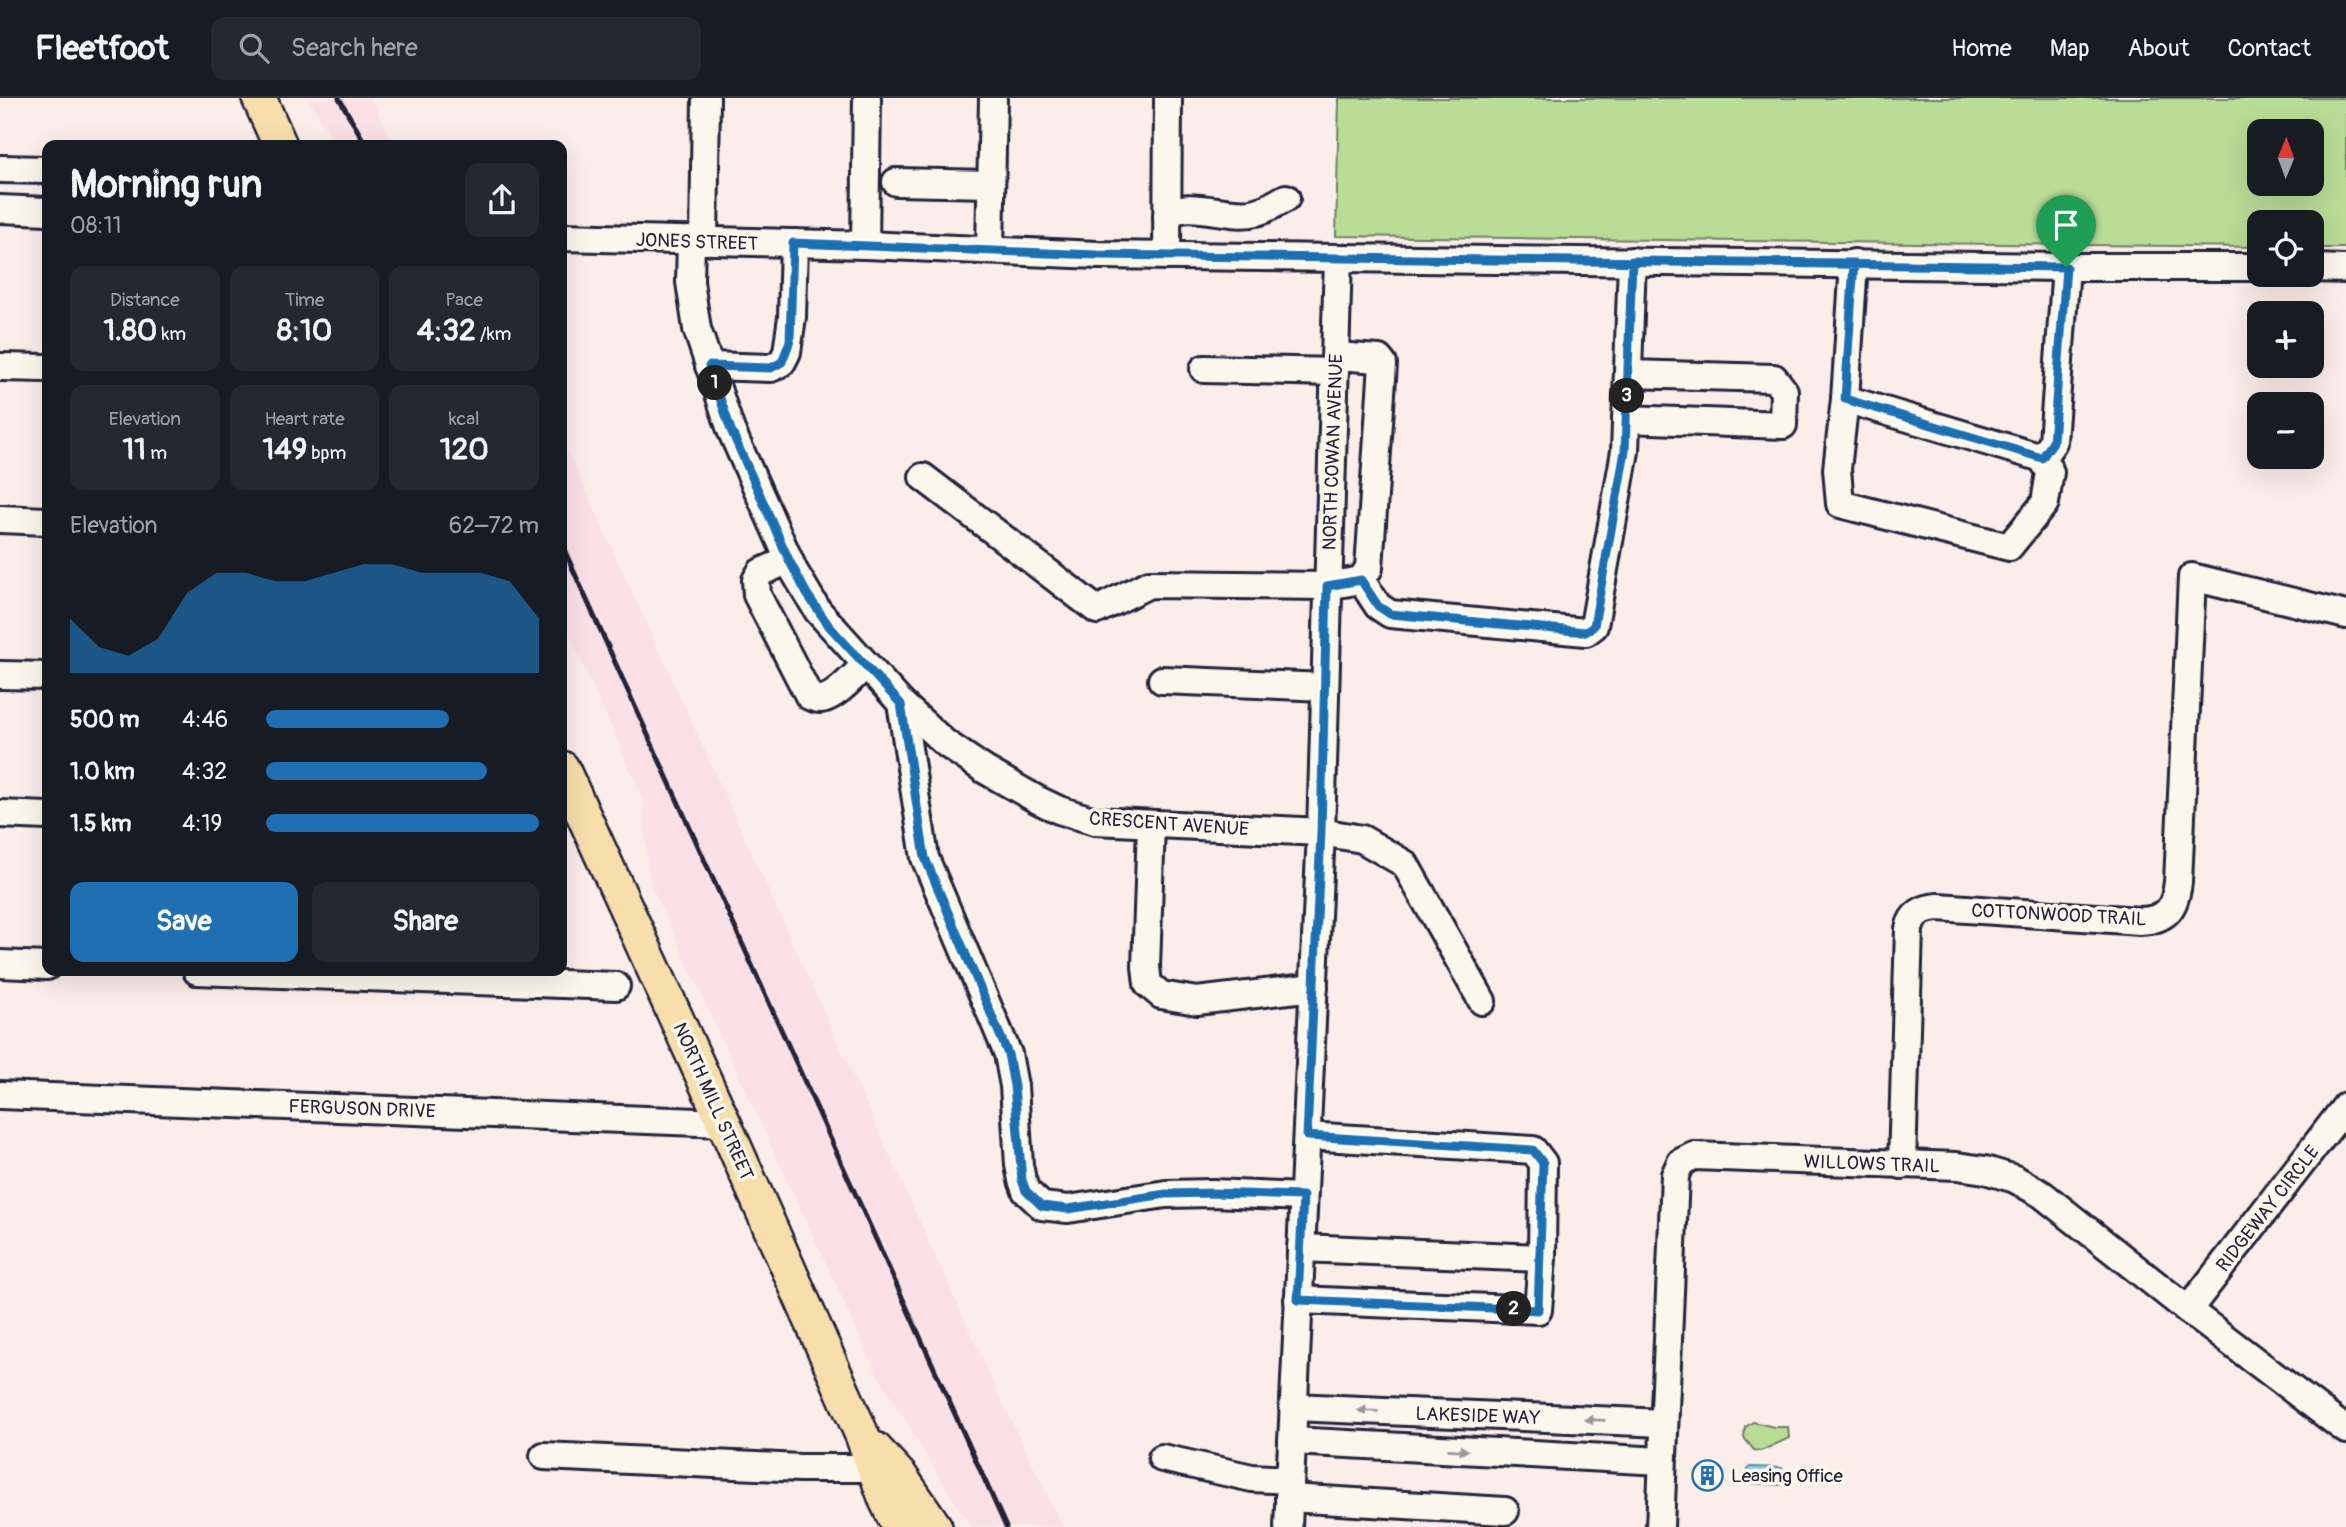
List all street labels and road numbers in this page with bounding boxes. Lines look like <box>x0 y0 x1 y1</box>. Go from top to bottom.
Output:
street label: JONES STREET <box>636 228 758 256</box>
street label: NORTH COWAN AVENUE <box>1318 353 1348 551</box>
street label: CRESCENT AVENUE <box>1088 806 1250 842</box>
street label: COTTONWOOD TRAIL <box>1971 898 2147 932</box>
street label: NORTH MILL STREET <box>668 1019 759 1184</box>
street label: FERGUSON DRIVE <box>288 1094 436 1124</box>
street label: RIDGEWAY CIRCLE <box>2211 1141 2325 1277</box>
street label: WILLOWS TRAIL <box>1803 1150 1941 1178</box>
street label: LAKESIDE WAY <box>1415 1402 1541 1430</box>

